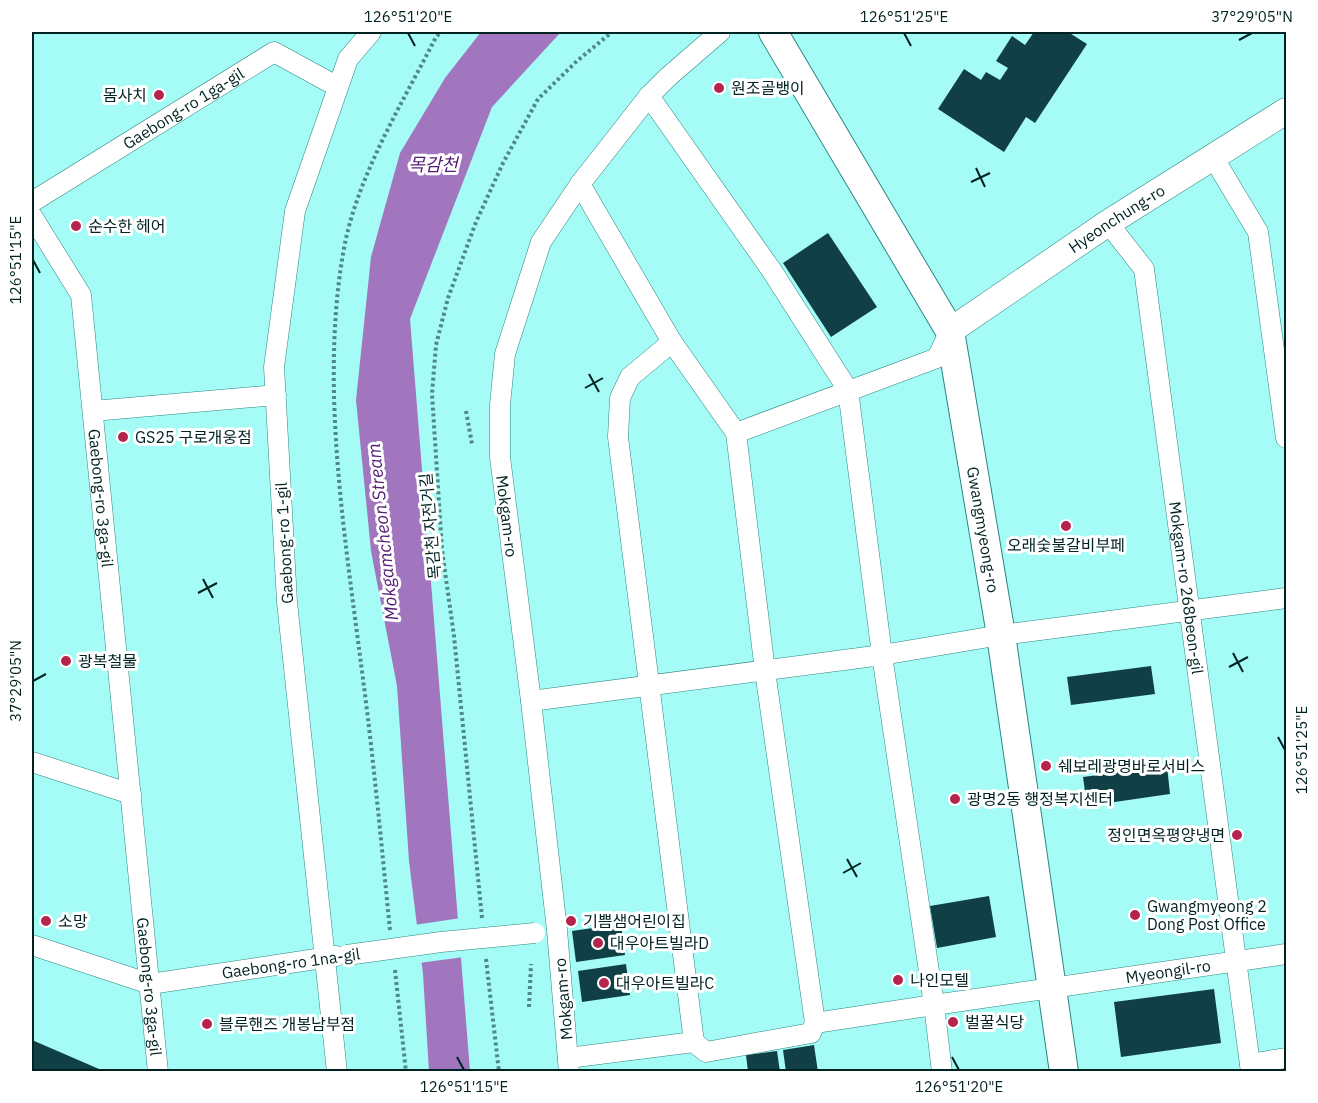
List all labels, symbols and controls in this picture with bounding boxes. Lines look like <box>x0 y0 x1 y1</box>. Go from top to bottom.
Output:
text: 126°51'20"E <box>364 7 452 26</box>
text: 126°51'25"E <box>860 7 948 26</box>
text: 37°29'05"N <box>1211 7 1293 26</box>
street label: Gaebong-ro 1ga-gil <box>119 63 248 153</box>
place label: 원조골뱅이 <box>731 78 805 98</box>
marker: 원조골뱅이 <box>712 81 726 95</box>
place label: 몸사치 <box>103 85 147 105</box>
marker: 몸사치 <box>152 88 166 102</box>
water label: 목감천 <box>408 153 460 176</box>
street label: Hyeonchung-ro <box>1064 180 1168 257</box>
text: 126°51'15"E <box>6 216 25 304</box>
place label: 순수한 헤어 <box>88 216 165 236</box>
marker: 순수한 헤어 <box>69 219 83 233</box>
place label: GS25 구로개웅점 <box>135 427 252 447</box>
street label: Gaebong-ro 3ga-gil <box>84 428 118 568</box>
marker: GS25 구로개웅점 <box>116 430 130 444</box>
water label: Mokgamcheon Stream <box>362 442 403 622</box>
street label: Gwangmyeong-ro <box>963 465 1004 594</box>
street label: 목감천 자전거길 <box>415 472 445 580</box>
street label: Mokgam-ro <box>492 474 522 558</box>
street label: Gaebong-ro 1-gil <box>271 482 297 604</box>
street label: Mokgam-ro 268beon-gil <box>1165 500 1208 675</box>
marker: 오래숯불갈비부페 <box>1059 519 1073 533</box>
place label: 오래숯불갈비부페 <box>1007 535 1125 555</box>
text: 37°29'05"N <box>6 640 25 722</box>
place label: 광복철물 <box>78 651 137 671</box>
marker: 광복철물 <box>59 654 73 668</box>
text: 126°51'25"E <box>1292 706 1311 794</box>
place label: 쉐보레광명바로서비스 <box>1058 756 1205 776</box>
marker: 쉐보레광명바로서비스 <box>1039 759 1053 773</box>
place label: 광명2동 행정복지센터 <box>967 789 1113 809</box>
marker: 광명2동 행정복지센터 <box>948 792 962 806</box>
place label: 정인면옥평양냉면 <box>1107 825 1225 845</box>
marker: 정인면옥평양냉면 <box>1230 828 1244 842</box>
place label: Gwangmyeong 2 Dong Post Office <box>1147 896 1267 934</box>
marker: Gwangmyeong 2 Dong Post Office <box>1128 908 1142 922</box>
place label: 소망 <box>58 911 88 931</box>
place label: 기쁨샘어린이집 <box>583 911 686 931</box>
marker: 소망 <box>39 914 53 928</box>
marker: 기쁨샘어린이집 <box>564 914 578 928</box>
street label: Gaebong-ro 3ga-gil <box>133 917 166 1057</box>
place label: 대우아트빌라D <box>610 933 709 953</box>
marker: 대우아트빌라D <box>591 936 605 950</box>
street label: Gaebong-ro 1na-gil <box>221 943 361 983</box>
street label: Myeongil-ro <box>1124 955 1212 987</box>
street label: Mokgam-ro <box>549 957 577 1041</box>
place label: 나인모텔 <box>910 970 969 990</box>
place label: 대우아트빌라C <box>616 973 714 993</box>
marker: 나인모텔 <box>891 973 905 987</box>
marker: 대우아트빌라C <box>597 976 611 990</box>
place label: 벌꿀식당 <box>965 1012 1024 1032</box>
place label: 블루핸즈 개봉남부점 <box>219 1014 355 1034</box>
marker: 벌꿀식당 <box>946 1015 960 1029</box>
marker: 블루핸즈 개봉남부점 <box>200 1017 214 1031</box>
text: 126°51'15"E <box>420 1077 508 1096</box>
text: 126°51'20"E <box>915 1077 1003 1096</box>

